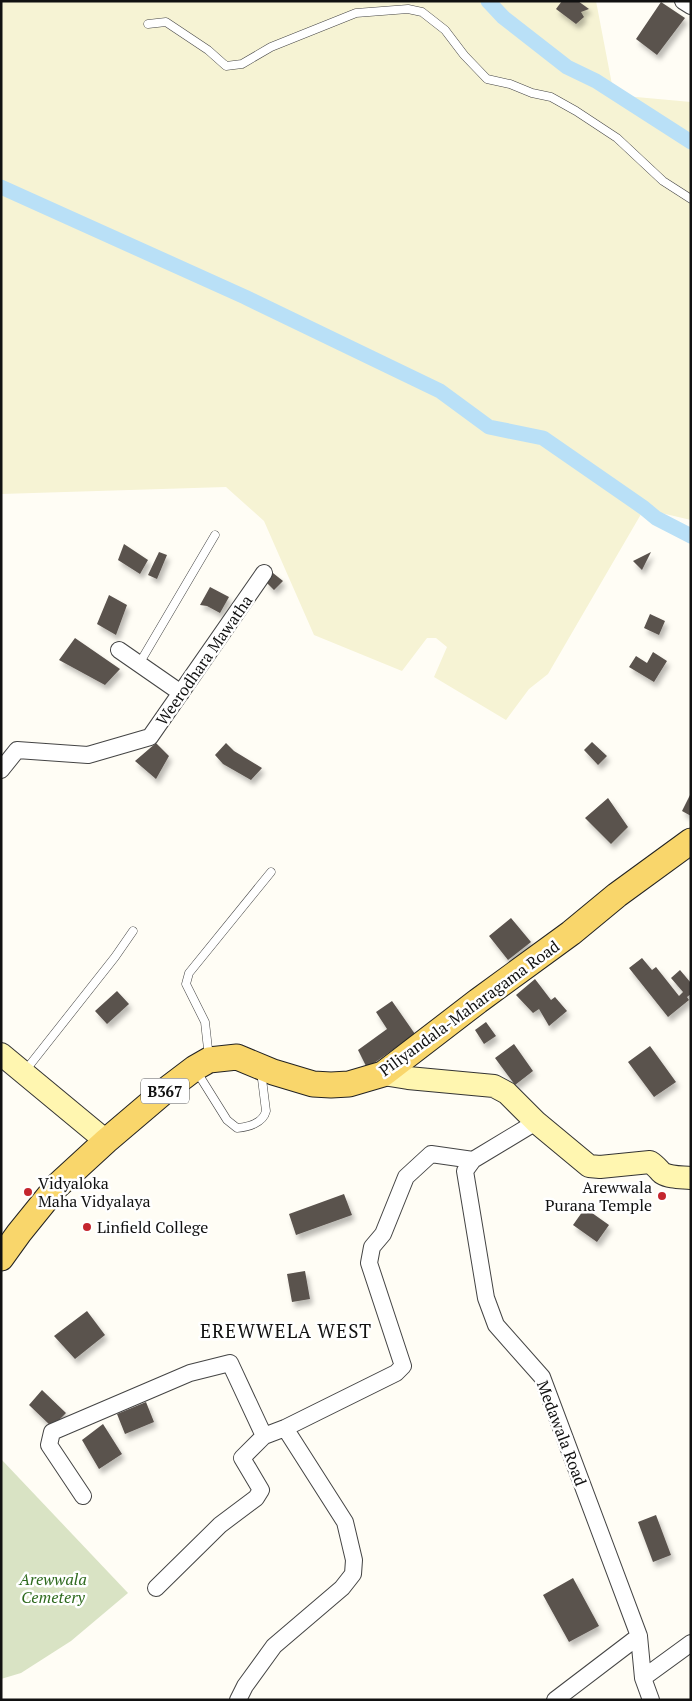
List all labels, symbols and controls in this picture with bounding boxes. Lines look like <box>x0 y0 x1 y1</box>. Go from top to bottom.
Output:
street label: Weerodhara Mawatha <box>151 590 257 730</box>
street label: Piliyandala-Maharagama Road <box>374 935 564 1081</box>
road number: B367 <box>141 1078 189 1104</box>
place label: Vidyaloka Maha Vidyalaya <box>38 1172 151 1212</box>
place label: Arewwala Purana Temple <box>545 1176 652 1216</box>
marker: Vidyaloka Maha Vidyalaya <box>22 1186 34 1198</box>
marker: Arewwala Purana Temple <box>656 1190 668 1202</box>
place label: Linfield College <box>97 1216 208 1238</box>
marker: Linfield College <box>81 1221 93 1233</box>
district label: EREWWELA WEST <box>200 1318 372 1343</box>
street label: Medawala Road <box>532 1377 592 1489</box>
park label: Arewwala Cemetery <box>18 1568 87 1608</box>

